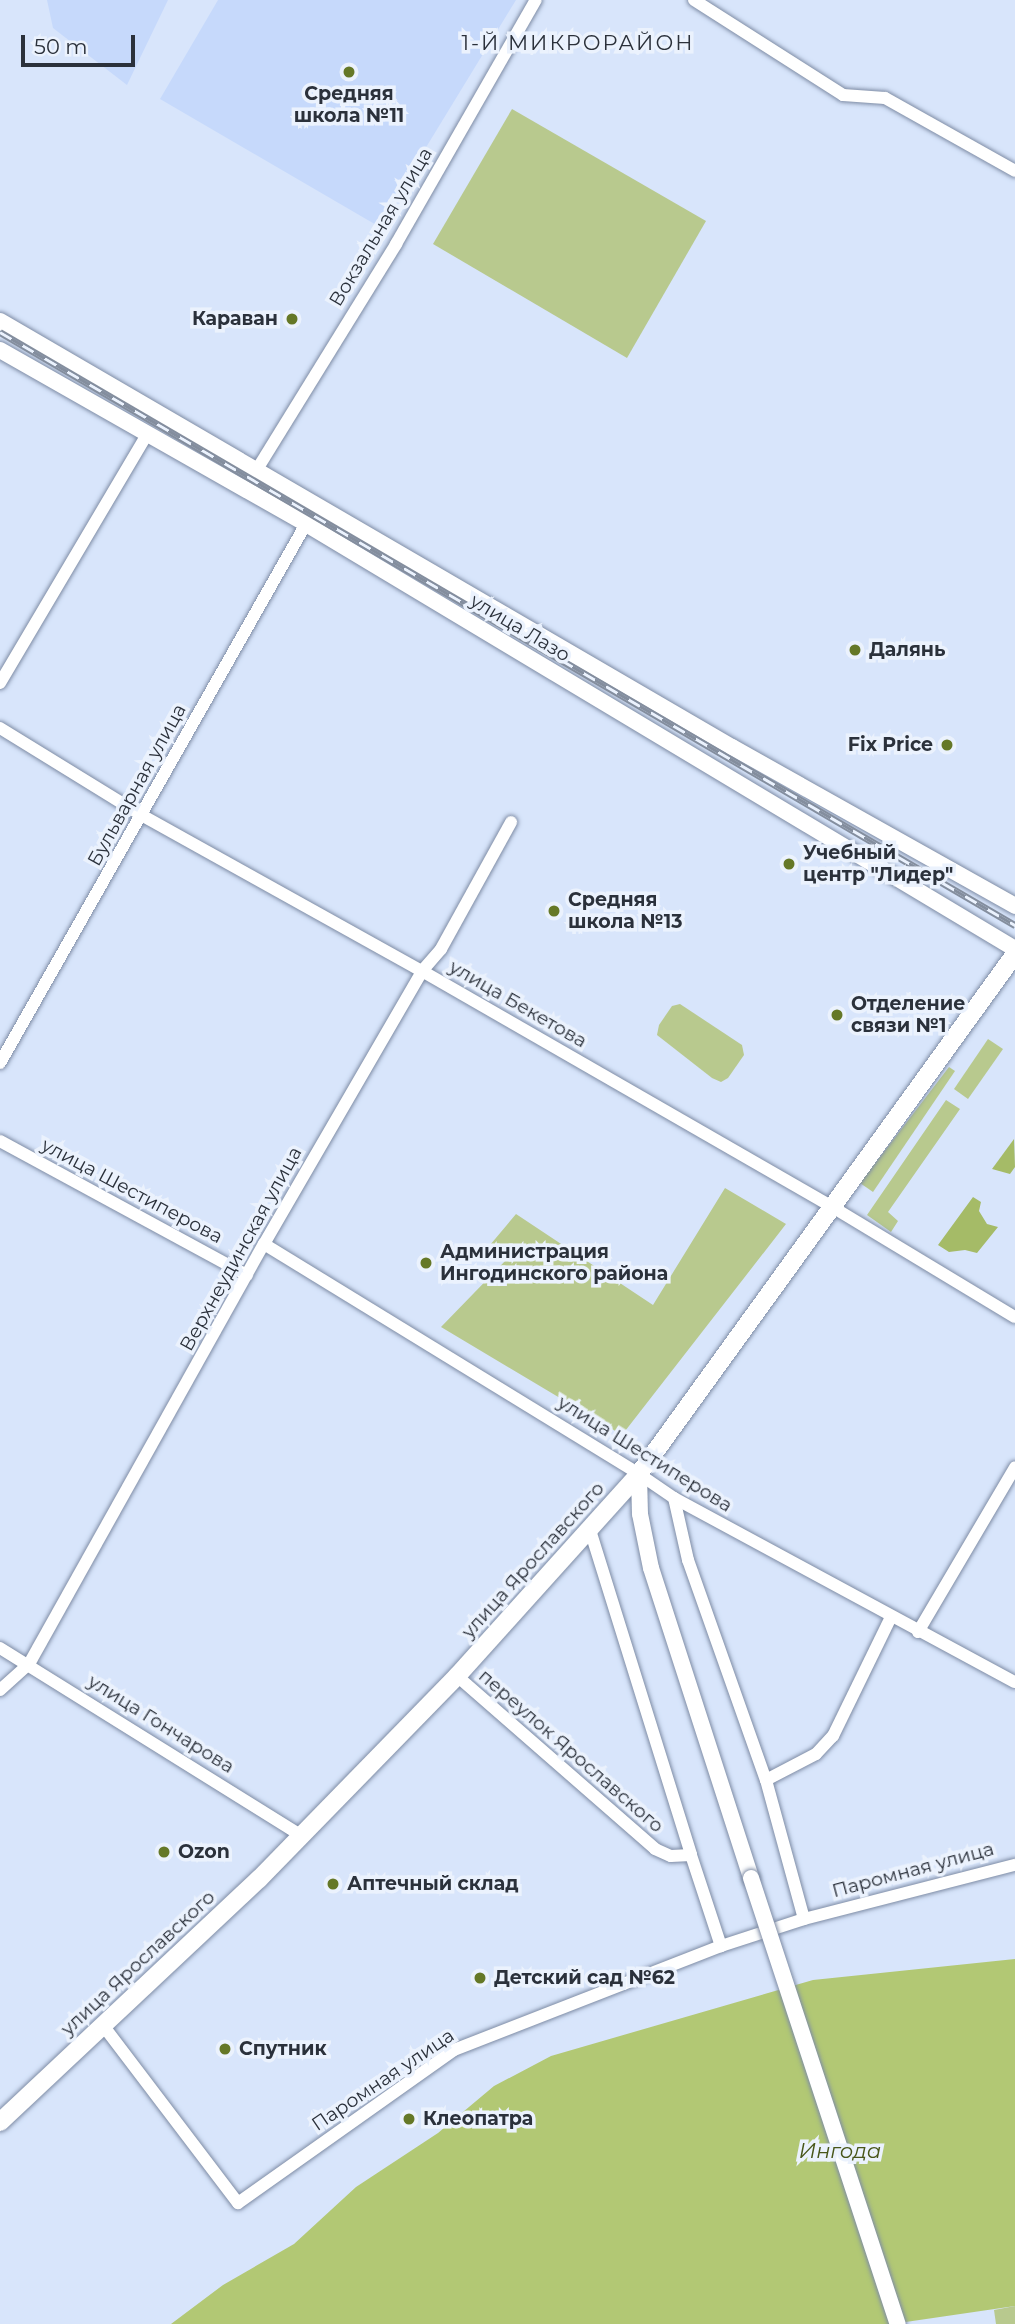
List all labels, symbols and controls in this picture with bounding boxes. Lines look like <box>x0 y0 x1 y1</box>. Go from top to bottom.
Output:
scale bar <box>24 21 138 65</box>
district label: 1-Й МИКРОРАЙОН <box>463 30 693 56</box>
text: 50 m <box>34 34 88 59</box>
marker: Средняя школа №11 <box>341 64 357 80</box>
place label: Средняя школа №11 <box>294 83 404 127</box>
street label: Вокзальная улица <box>325 144 437 310</box>
place label: Караван <box>192 308 278 330</box>
marker: Караван <box>284 311 300 327</box>
street label: улица Лазо <box>466 589 574 667</box>
place label: Далянь <box>869 639 946 661</box>
marker: Далянь <box>847 642 863 658</box>
street label: Бульварная улица <box>83 700 191 870</box>
place label: Fix Price <box>848 734 933 756</box>
marker: Fix Price <box>939 737 955 753</box>
place label: Учебный центр "Лидер" <box>803 842 953 886</box>
marker: Учебный центр "Лидер" <box>781 856 797 872</box>
place label: Средняя школа №13 <box>568 889 682 933</box>
marker: Средняя школа №13 <box>546 903 562 919</box>
street label: улица Бекетова <box>445 955 591 1053</box>
place label: Отделение связи №1 <box>851 993 966 1037</box>
marker: Отделение связи №1 <box>829 1007 845 1023</box>
street label: улица Шестиперова <box>38 1134 226 1248</box>
street label: Верхнеудинская улица <box>175 1143 307 1355</box>
place label: Администрация Ингодинского района <box>440 1241 668 1285</box>
marker: Администрация Ингодинского района <box>418 1255 434 1271</box>
street label: улица Шестиперова <box>553 1391 737 1517</box>
street label: улица Ярославского <box>457 1477 609 1643</box>
street label: переулок Ярославского <box>474 1664 668 1838</box>
street label: улица Гончарова <box>84 1670 238 1778</box>
street label: Паромная улица <box>830 1837 996 1903</box>
place label: Ozon <box>178 1841 230 1863</box>
marker: Ozon <box>156 1844 172 1860</box>
place label: Аптечный склад <box>347 1873 518 1895</box>
marker: Аптечный склад <box>325 1876 341 1892</box>
street label: улица Ярославского <box>56 1886 220 2040</box>
place label: Детский сад №62 <box>494 1967 675 1989</box>
marker: Детский сад №62 <box>472 1970 488 1986</box>
street label: Паромная улица <box>308 2024 458 2136</box>
place label: Спутник <box>239 2038 327 2060</box>
marker: Спутник <box>217 2041 233 2057</box>
place label: Клеопатра <box>423 2108 533 2130</box>
marker: Клеопатра <box>401 2111 417 2127</box>
water label: Ингода <box>799 2138 881 2164</box>

